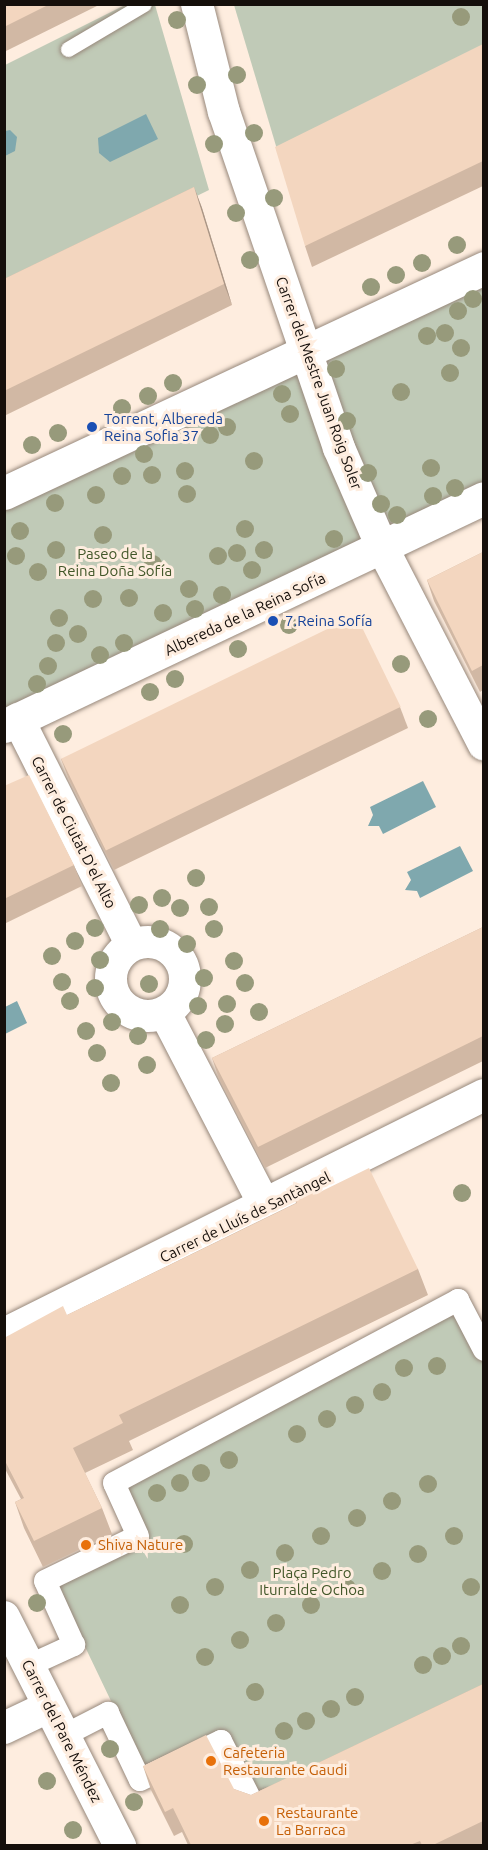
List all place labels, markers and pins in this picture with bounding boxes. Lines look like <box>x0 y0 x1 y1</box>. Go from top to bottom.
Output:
place label: Torrent, Albereda Reina Sofia 37 <box>104 409 223 444</box>
marker: Torrent, Albereda Reina Sofia 37 <box>85 420 99 434</box>
place label: 7.Reina Sofía <box>285 612 372 630</box>
marker: 7.Reina Sofía <box>266 614 280 628</box>
place label: Shiva Nature <box>98 1536 183 1554</box>
marker: Shiva Nature <box>79 1538 93 1552</box>
place label: Cafeteria Restaurante Gaudi <box>223 1743 347 1778</box>
marker: Cafeteria Restaurante Gaudi <box>204 1754 218 1768</box>
place label: Restaurante La Barraca <box>276 1803 358 1838</box>
marker: Restaurante La Barraca <box>257 1814 271 1828</box>

